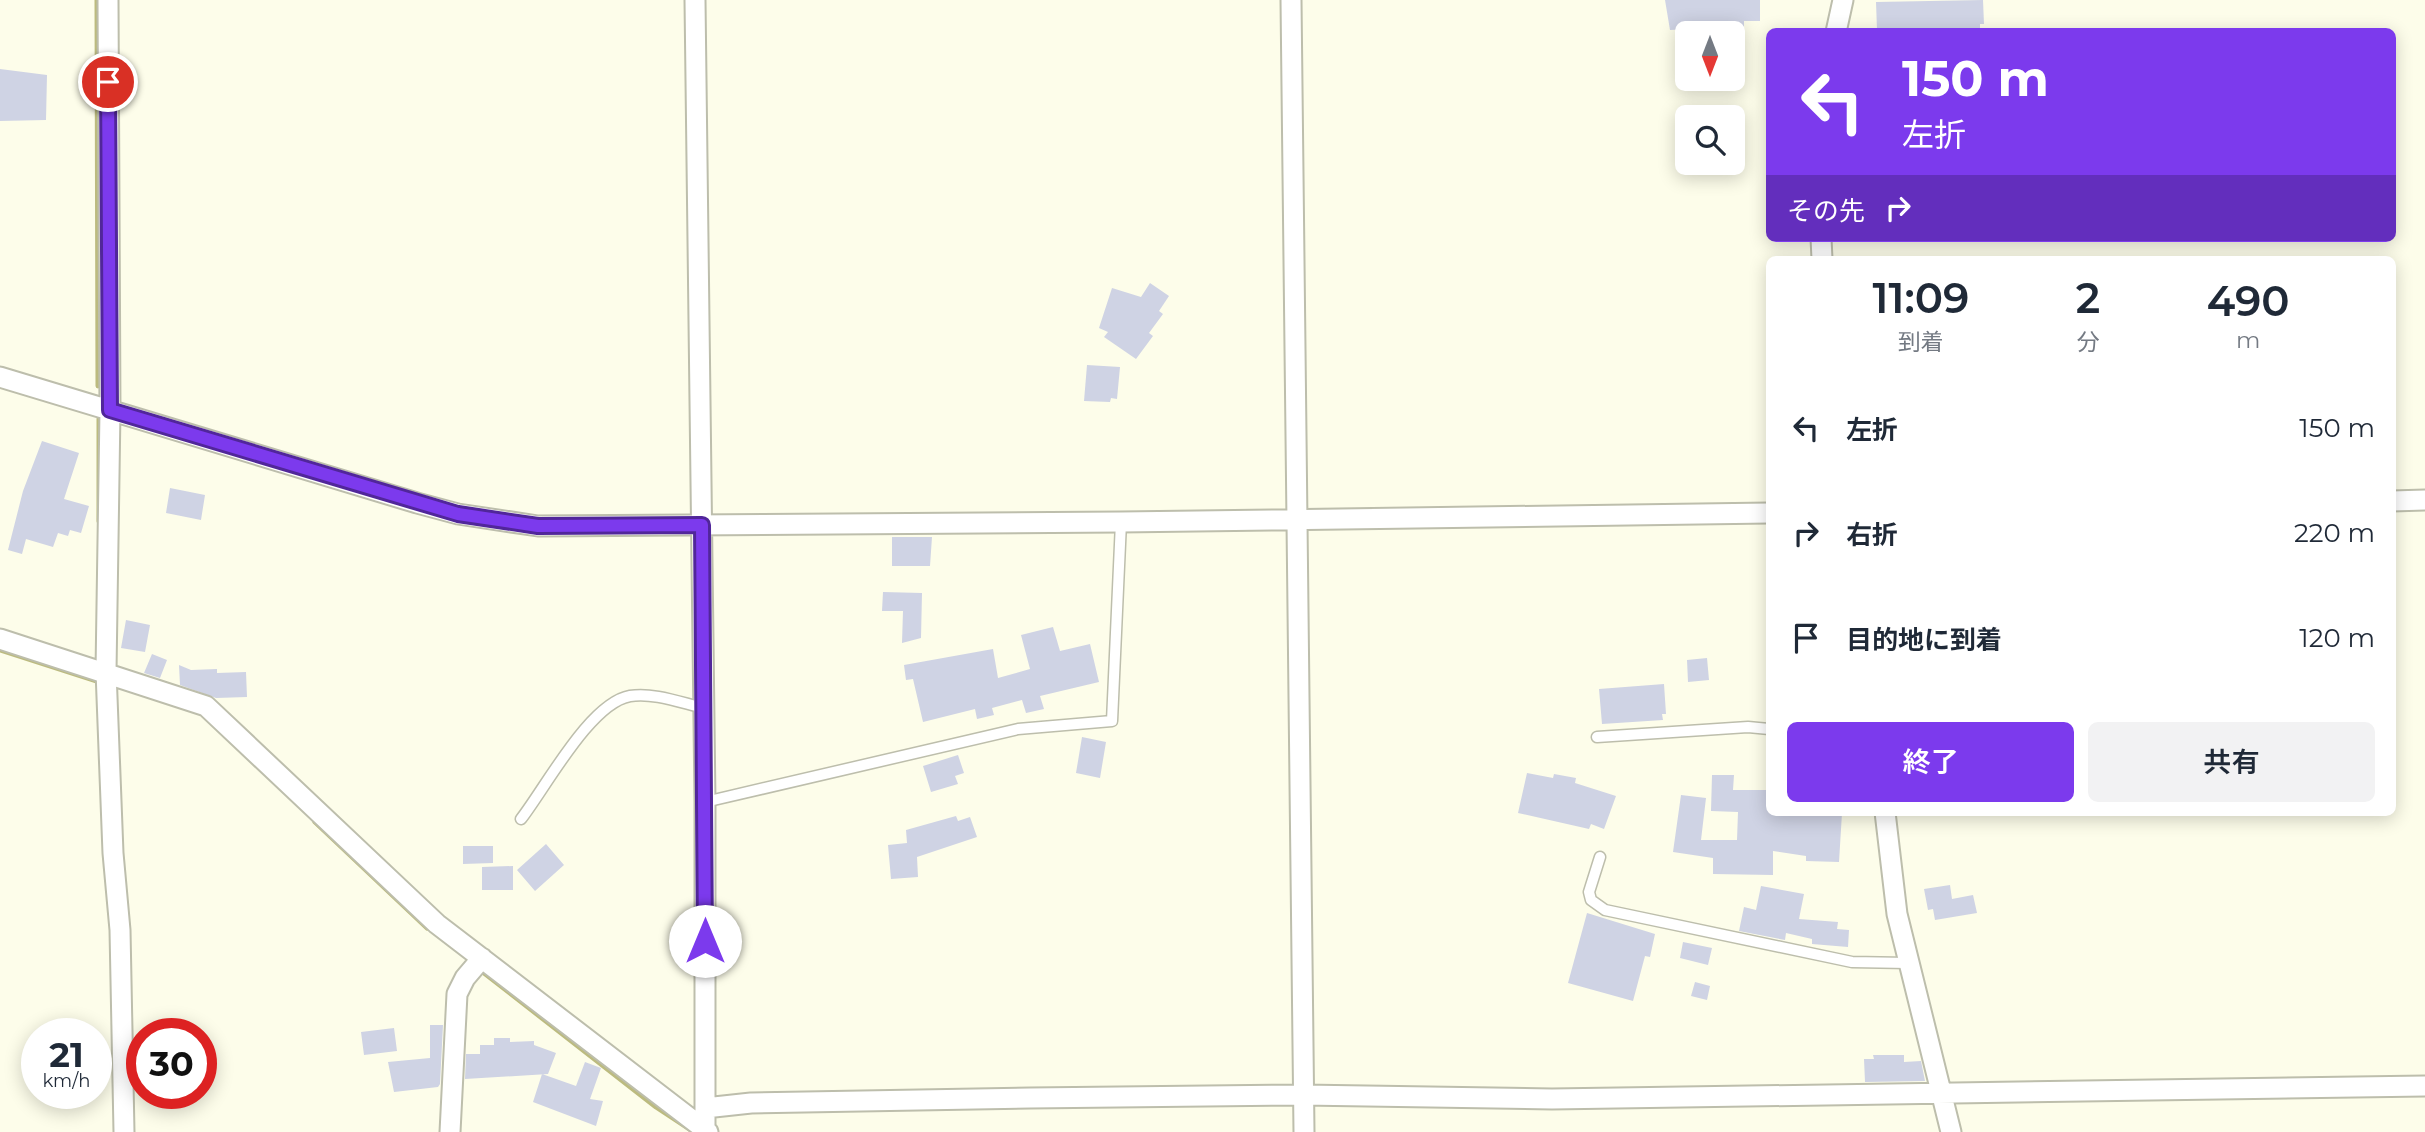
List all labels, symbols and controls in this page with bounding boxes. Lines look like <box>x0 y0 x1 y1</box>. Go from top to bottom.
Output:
north arrow <box>1675 21 1745 91</box>
map controls <box>1675 21 1745 175</box>
text: 150 m <box>1902 49 2049 108</box>
pin <box>78 52 138 112</box>
icon: left <box>1787 56 1878 147</box>
icon: arrive <box>89 63 127 101</box>
button: search <box>1675 105 1745 175</box>
text: 左折 <box>1902 115 1966 154</box>
icon: right <box>1879 189 1917 227</box>
text: その先 <box>1787 195 1865 227</box>
text: 11:09 <box>1872 272 1969 324</box>
text: 2 <box>2076 272 2100 324</box>
text: 490 <box>2207 275 2290 327</box>
text: m <box>2236 326 2260 354</box>
text: 到着 <box>1898 328 1944 356</box>
text: 分 <box>2076 328 2099 356</box>
icon: left <box>1787 409 1825 447</box>
text: 150 m <box>2299 412 2375 444</box>
text: 左折 <box>1846 414 1898 446</box>
icon: right <box>1787 514 1825 552</box>
text: 220 m <box>2294 517 2375 549</box>
text: 右折 <box>1846 519 1898 551</box>
icon: arrive <box>1787 619 1825 657</box>
text: 120 m <box>2299 622 2375 654</box>
text: 目的地に到着 <box>1846 624 2002 656</box>
button: 終了 <box>1787 722 2074 802</box>
button: 共有 <box>2088 722 2375 802</box>
position arrow <box>668 904 742 978</box>
speed limit sign: 30 <box>126 1018 217 1109</box>
text: 21 <box>49 1033 84 1076</box>
text: km/h <box>42 1070 91 1092</box>

